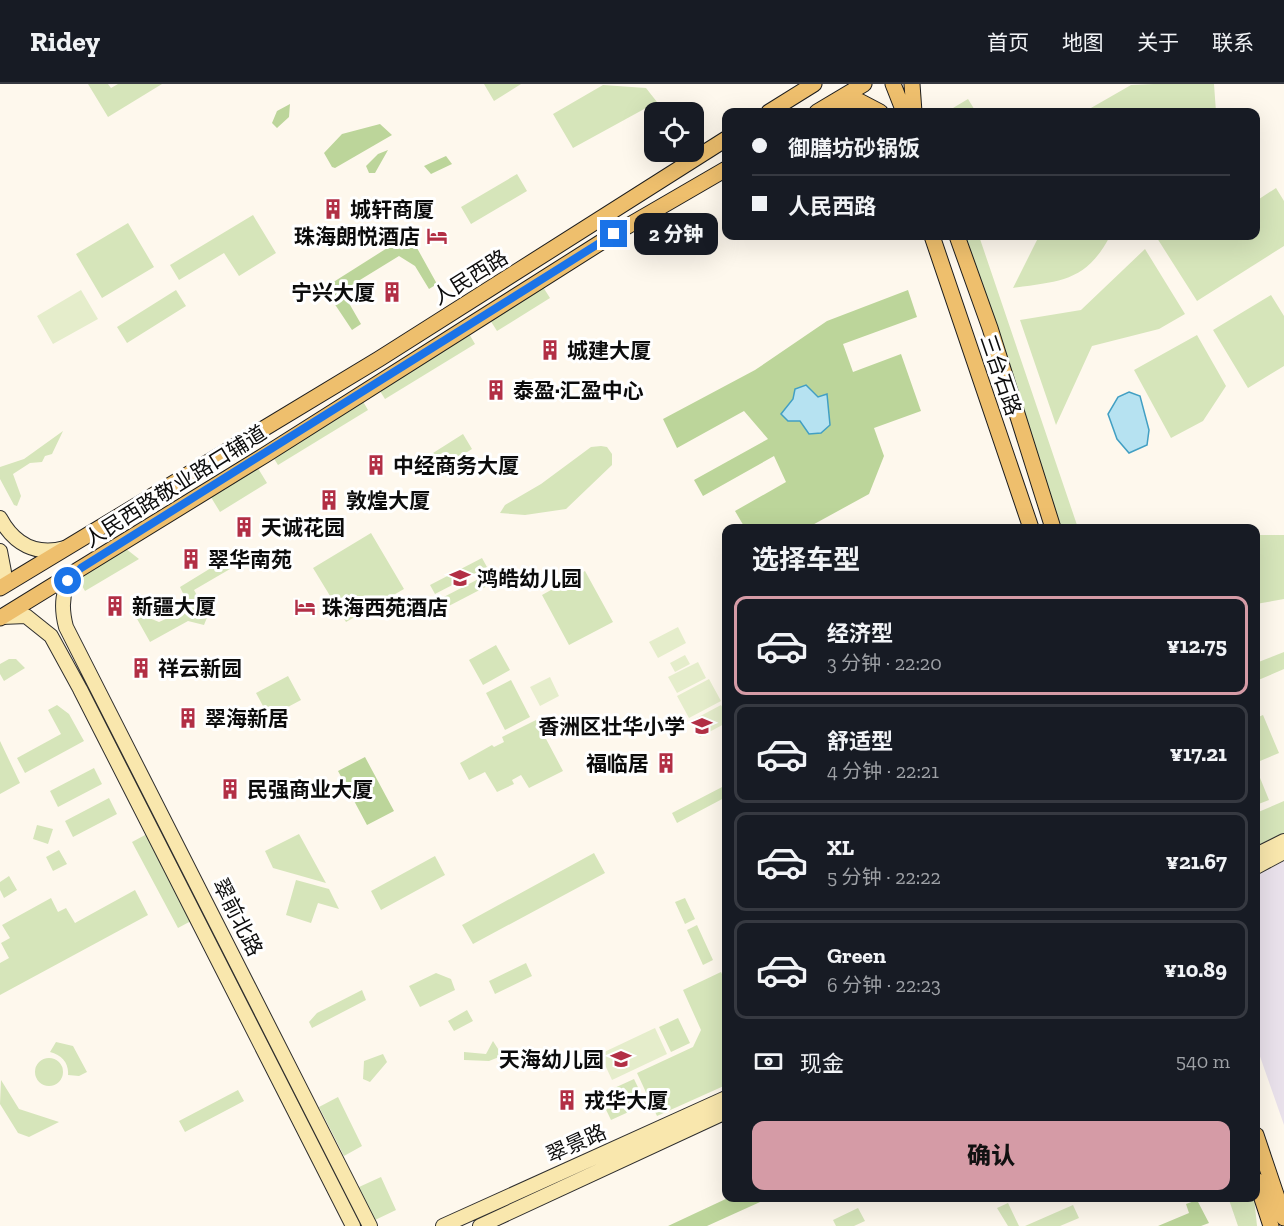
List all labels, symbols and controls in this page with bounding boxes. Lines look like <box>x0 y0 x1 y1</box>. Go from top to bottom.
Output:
text: Ridey <box>30 25 100 58</box>
text: 首页 <box>987 30 1029 55</box>
text: 地图 <box>1062 30 1104 55</box>
text: 关于 <box>1137 30 1179 55</box>
text: 联系 <box>1212 30 1254 55</box>
map controls <box>644 102 704 162</box>
button: locate <box>644 102 704 162</box>
text: 御膳坊砂锅饭 <box>788 135 920 162</box>
text: 人民西路 <box>788 193 876 220</box>
building icon: 城轩商厦 <box>321 197 345 221</box>
place label: 城轩商厦 <box>350 197 434 222</box>
callout: 2 分钟 <box>635 213 719 255</box>
route end <box>600 220 627 247</box>
text: 2 分钟 <box>649 222 703 246</box>
place label: 珠海朗悦酒店 <box>294 224 420 249</box>
hotel icon: 珠海朗悦酒店 <box>425 224 449 248</box>
street label: 人民西路 <box>428 244 512 310</box>
place label: 宁兴大厦 <box>291 280 375 305</box>
building icon: 宁兴大厦 <box>380 280 404 304</box>
street label: 三台石路 <box>976 331 1026 419</box>
building icon: 城建大厦 <box>538 338 562 362</box>
place label: 城建大厦 <box>567 338 651 363</box>
building icon: 泰盈·汇盈中心 <box>484 378 508 402</box>
place label: 泰盈·汇盈中心 <box>513 378 644 403</box>
street label: 人民西路敬业路口辅道 <box>79 420 271 552</box>
building icon: 中经商务大厦 <box>364 453 388 477</box>
place label: 中经商务大厦 <box>393 453 519 478</box>
building icon: 敦煌大厦 <box>317 488 341 512</box>
place label: 敦煌大厦 <box>346 488 430 513</box>
building icon: 天诚花园 <box>232 515 256 539</box>
place label: 天诚花园 <box>261 515 345 540</box>
text: 选择车型 <box>752 544 860 576</box>
building icon: 翠华南苑 <box>179 547 203 571</box>
place label: 翠华南苑 <box>208 547 292 572</box>
school or university icon: 鸿皓幼儿园 <box>448 566 472 590</box>
place label: 鸿皓幼儿园 <box>477 566 582 591</box>
route start <box>54 567 81 594</box>
building icon: 新疆大厦 <box>103 594 127 618</box>
place label: 新疆大厦 <box>132 594 216 619</box>
hotel icon: 珠海西苑酒店 <box>293 595 317 619</box>
place label: 珠海西苑酒店 <box>322 595 448 620</box>
icon: car <box>755 619 809 673</box>
text: 经济型 <box>827 620 893 647</box>
text: ¥12.75 <box>1166 632 1227 659</box>
text: 3 分钟 · 22:20 <box>827 651 942 675</box>
building icon: 祥云新园 <box>129 656 153 680</box>
place label: 祥云新园 <box>158 656 242 681</box>
building icon: 翠海新居 <box>176 706 200 730</box>
place label: 翠海新居 <box>205 706 289 731</box>
place label: 香洲区壮华小学 <box>538 714 685 739</box>
school or university icon: 香洲区壮华小学 <box>690 714 714 738</box>
icon: car <box>755 727 809 781</box>
text: 舒适型 <box>827 728 893 755</box>
text: ¥17.21 <box>1170 740 1227 767</box>
place label: 福临居 <box>586 751 649 776</box>
building icon: 福临居 <box>654 751 678 775</box>
text: 4 分钟 · 22:21 <box>827 759 939 783</box>
building icon: 民强商业大厦 <box>218 777 242 801</box>
place label: 民强商业大厦 <box>247 777 373 802</box>
text: XL <box>827 834 854 861</box>
icon: car <box>755 835 809 889</box>
text: ¥21.67 <box>1166 848 1227 875</box>
text: 5 分钟 · 22:22 <box>827 865 941 889</box>
street label: 翠前北路 <box>208 874 268 960</box>
text: Green <box>827 942 886 969</box>
icon: car <box>755 943 809 997</box>
text: ¥10.89 <box>1164 956 1227 983</box>
text: 6 分钟 · 22:23 <box>827 973 941 997</box>
icon: cash <box>752 1045 785 1078</box>
place label: 天海幼儿园 <box>499 1047 604 1072</box>
school or university icon: 天海幼儿园 <box>609 1047 633 1071</box>
text: 540 m <box>1176 1049 1230 1073</box>
text: 现金 <box>800 1050 844 1077</box>
building icon: 戎华大厦 <box>555 1088 579 1112</box>
place label: 戎华大厦 <box>584 1088 668 1113</box>
street label: 翠景路 <box>542 1119 610 1167</box>
button: 确认 <box>752 1121 1230 1190</box>

